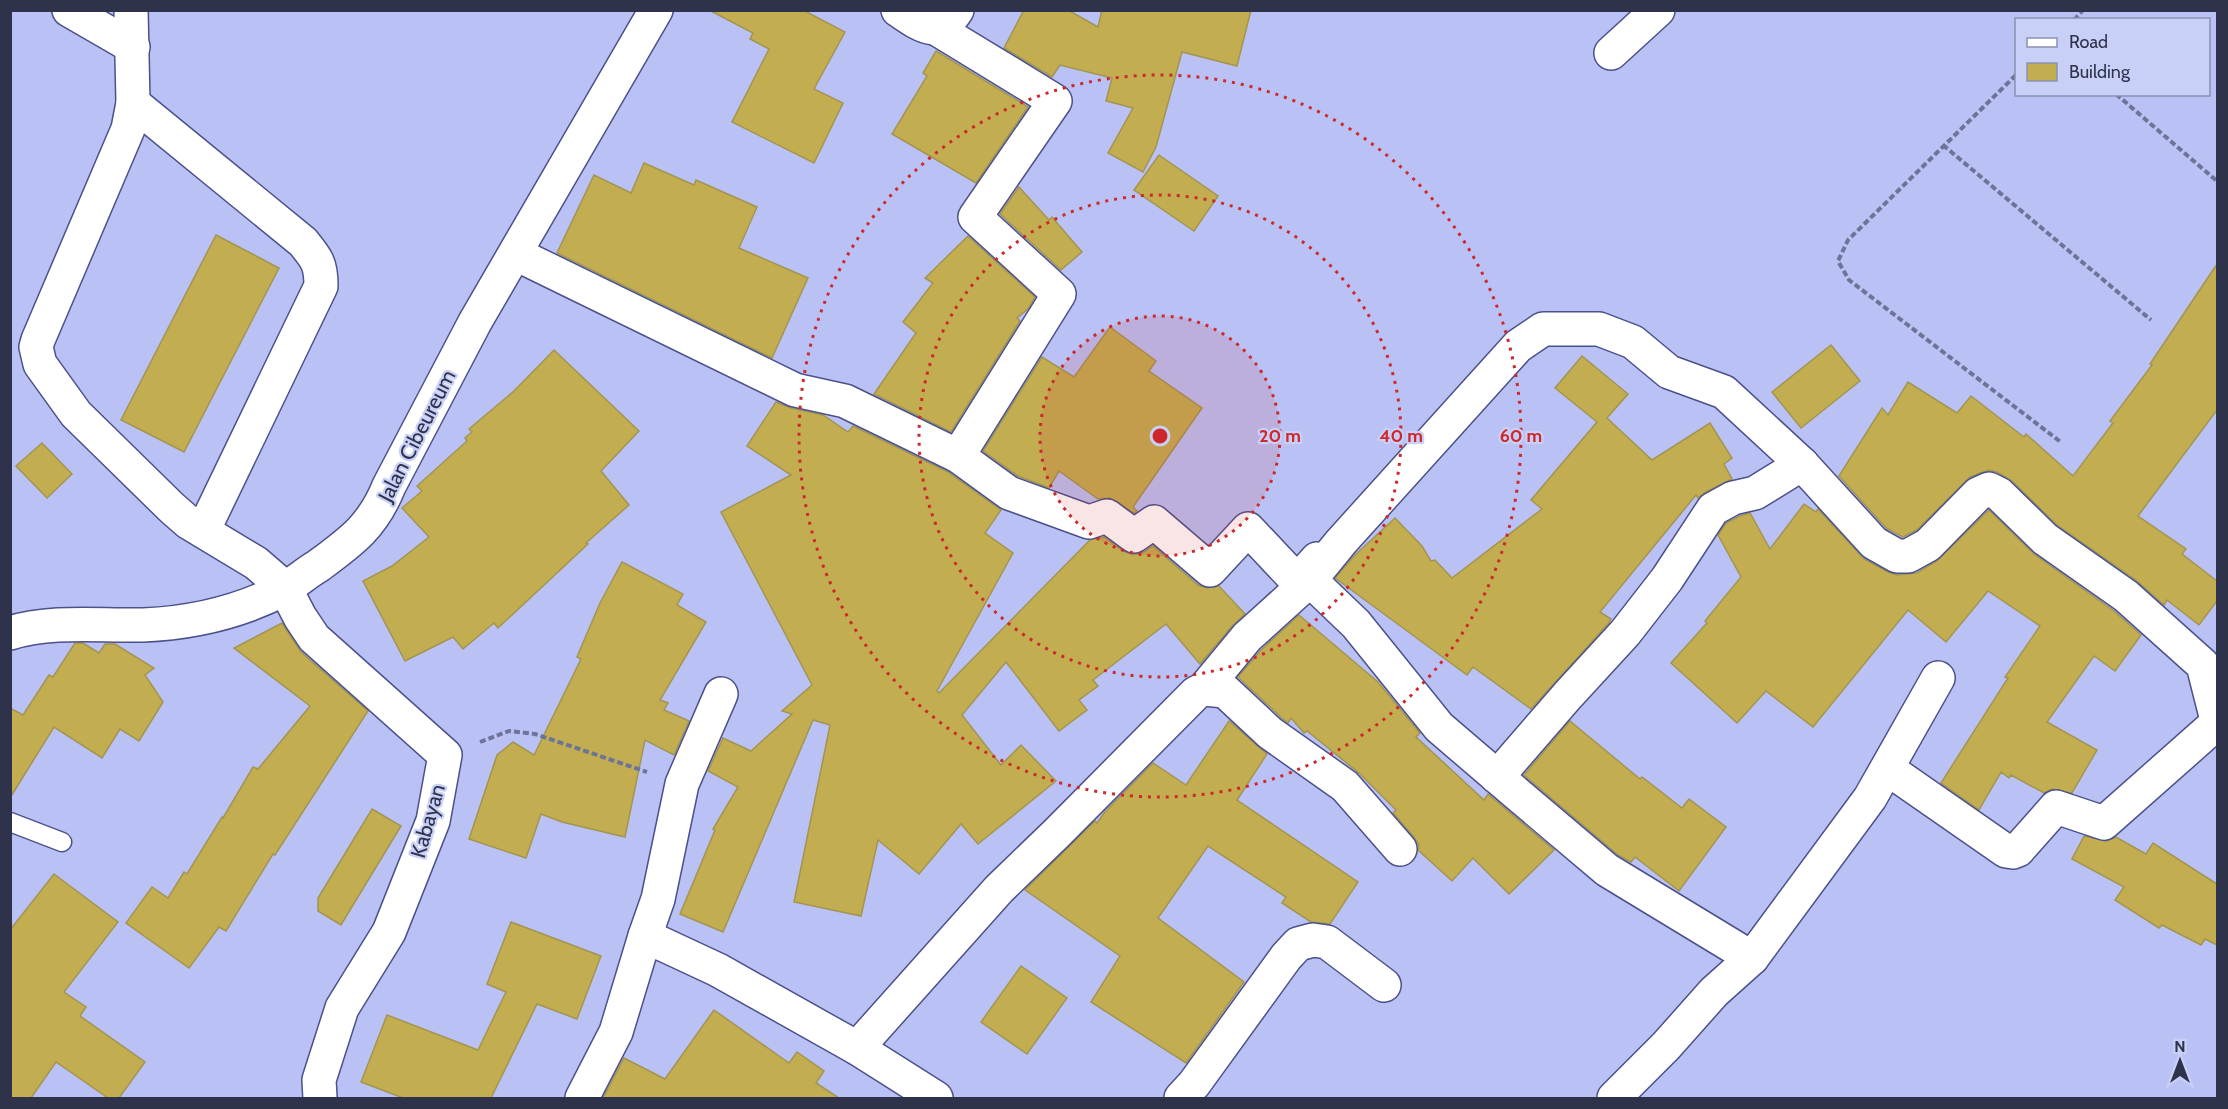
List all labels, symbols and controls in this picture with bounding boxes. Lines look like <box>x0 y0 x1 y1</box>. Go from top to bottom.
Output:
legend <box>2015 18 2210 96</box>
text: Road <box>2069 31 2108 53</box>
text: Building <box>2069 61 2131 83</box>
street label: Jalan Cibeureum <box>372 366 461 507</box>
text: 20 m <box>1259 425 1301 447</box>
text: 40 m <box>1379 425 1423 447</box>
text: 60 m <box>1500 425 1542 447</box>
centre of rings <box>1150 426 1170 446</box>
street label: Kabayan <box>405 781 450 861</box>
north arrow <box>2150 1031 2210 1091</box>
text: N <box>2174 1037 2186 1056</box>

